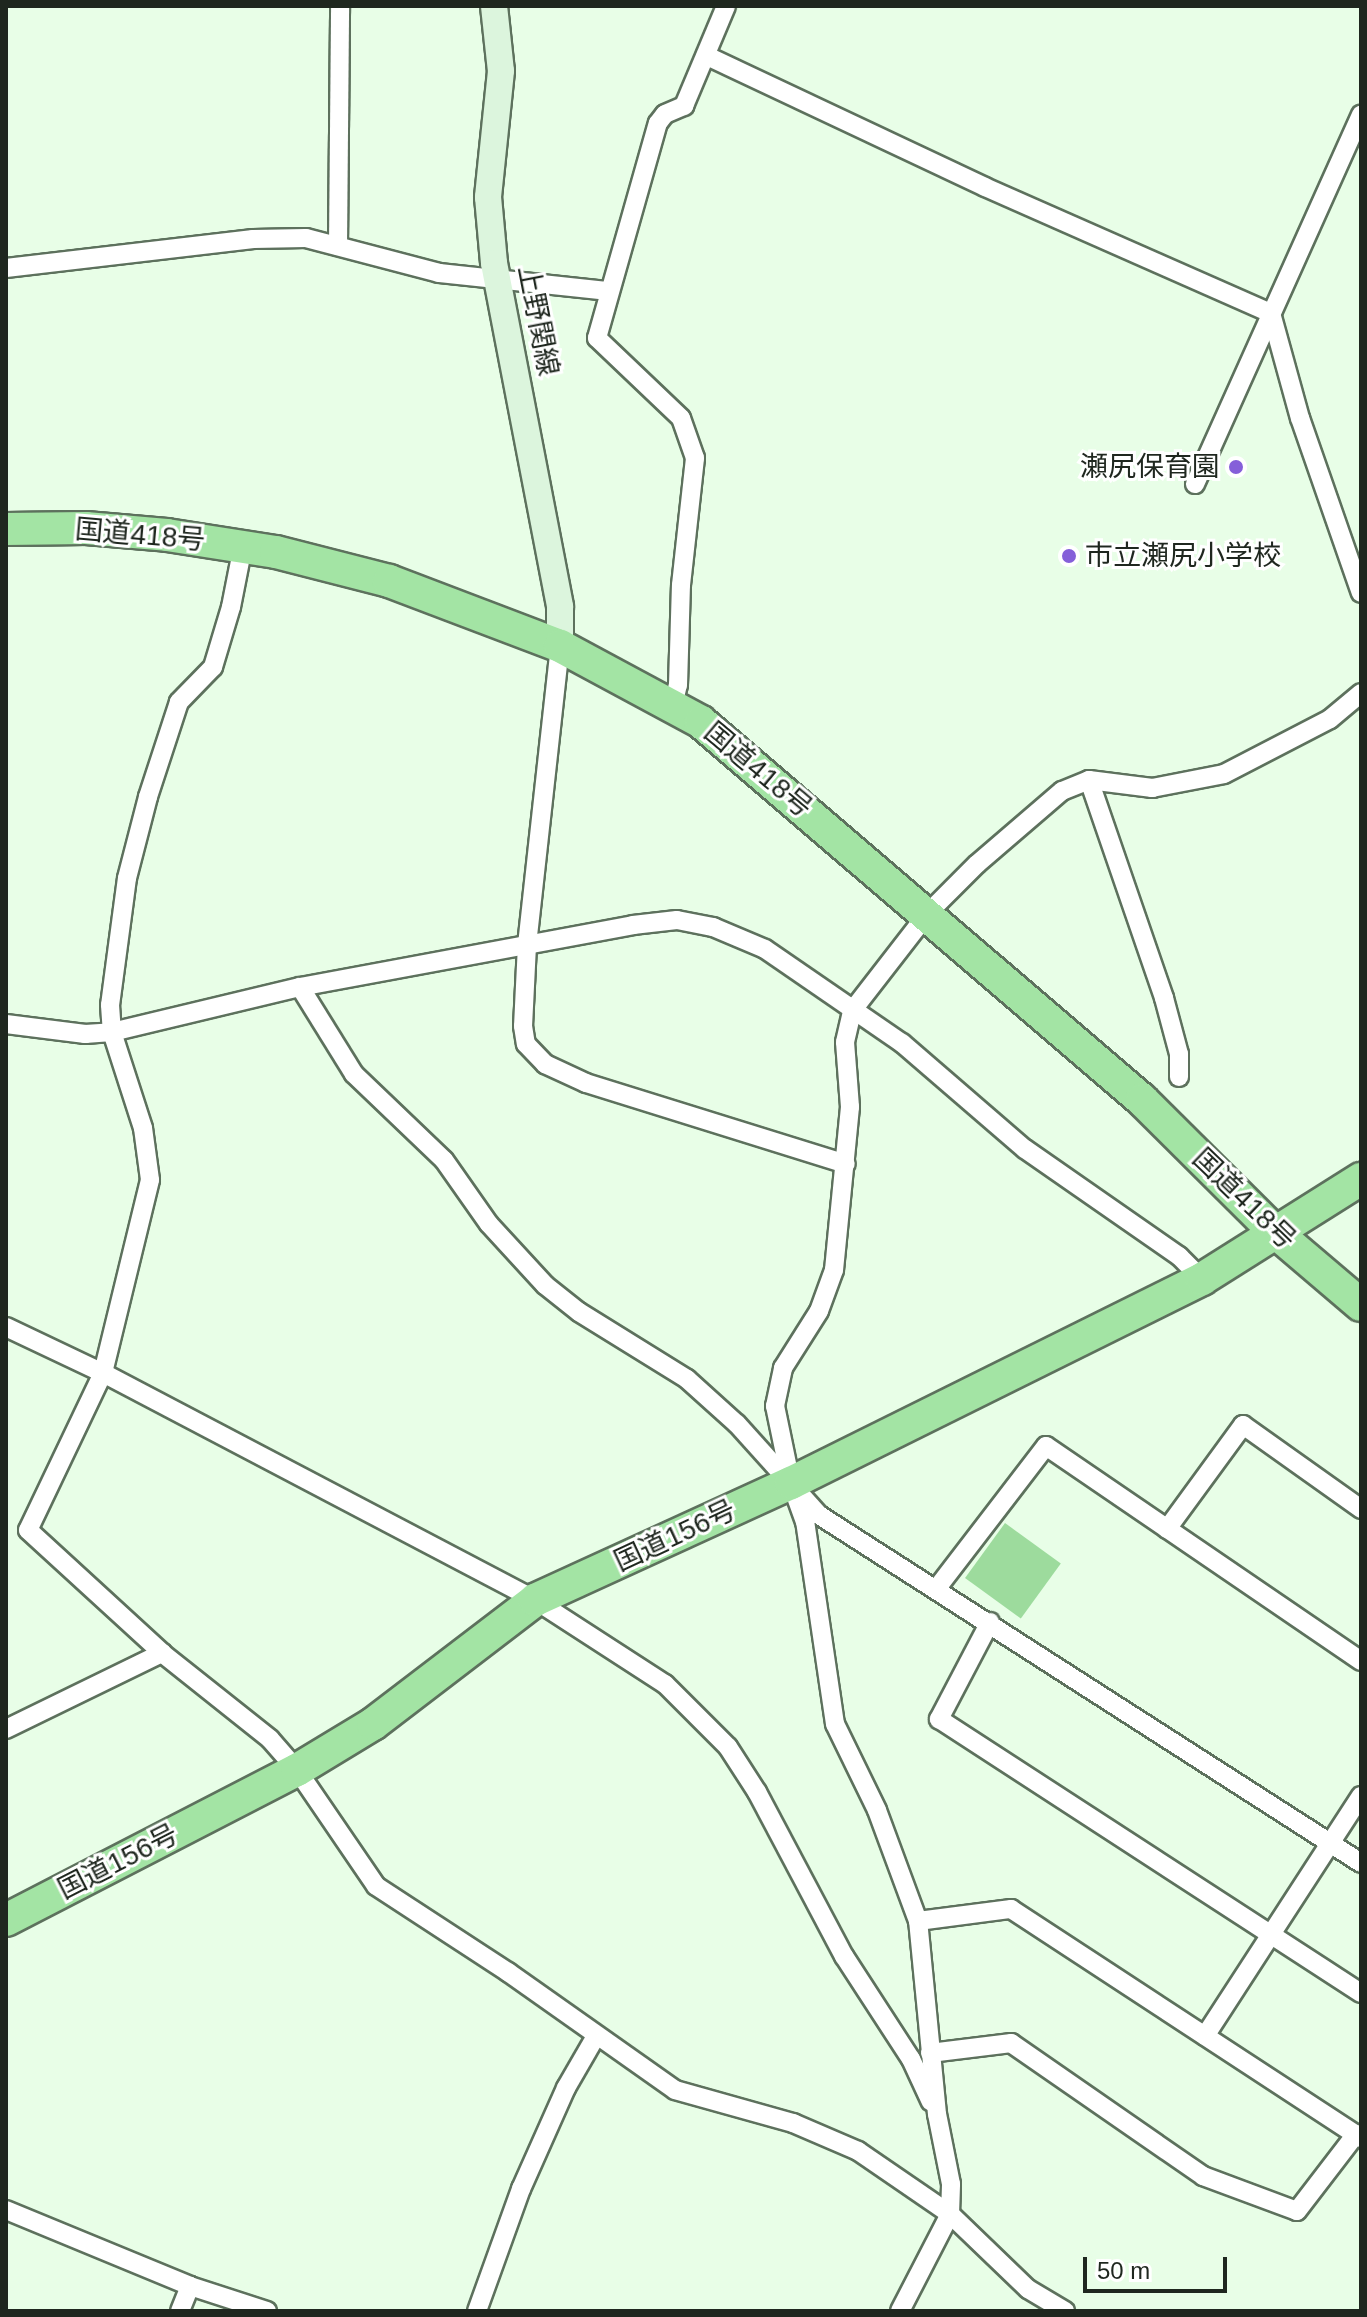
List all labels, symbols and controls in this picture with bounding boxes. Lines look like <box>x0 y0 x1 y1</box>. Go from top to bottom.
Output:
street label: 上野関線 <box>511 263 565 379</box>
place label: 瀬尻保育園 <box>1080 450 1220 484</box>
marker: 瀬尻保育園 <box>1227 458 1245 476</box>
street label: 国道418号 <box>73 513 207 557</box>
place label: 市立瀬尻小学校 <box>1085 539 1281 573</box>
marker: 市立瀬尻小学校 <box>1060 547 1078 565</box>
street label: 国道418号 <box>697 715 819 825</box>
street label: 国道418号 <box>1185 1142 1303 1256</box>
street label: 国道156号 <box>609 1493 741 1579</box>
street label: 国道156号 <box>52 1817 184 1907</box>
scale bar <box>1087 2241 1231 2291</box>
text: 50 m <box>1097 2257 1150 2284</box>

